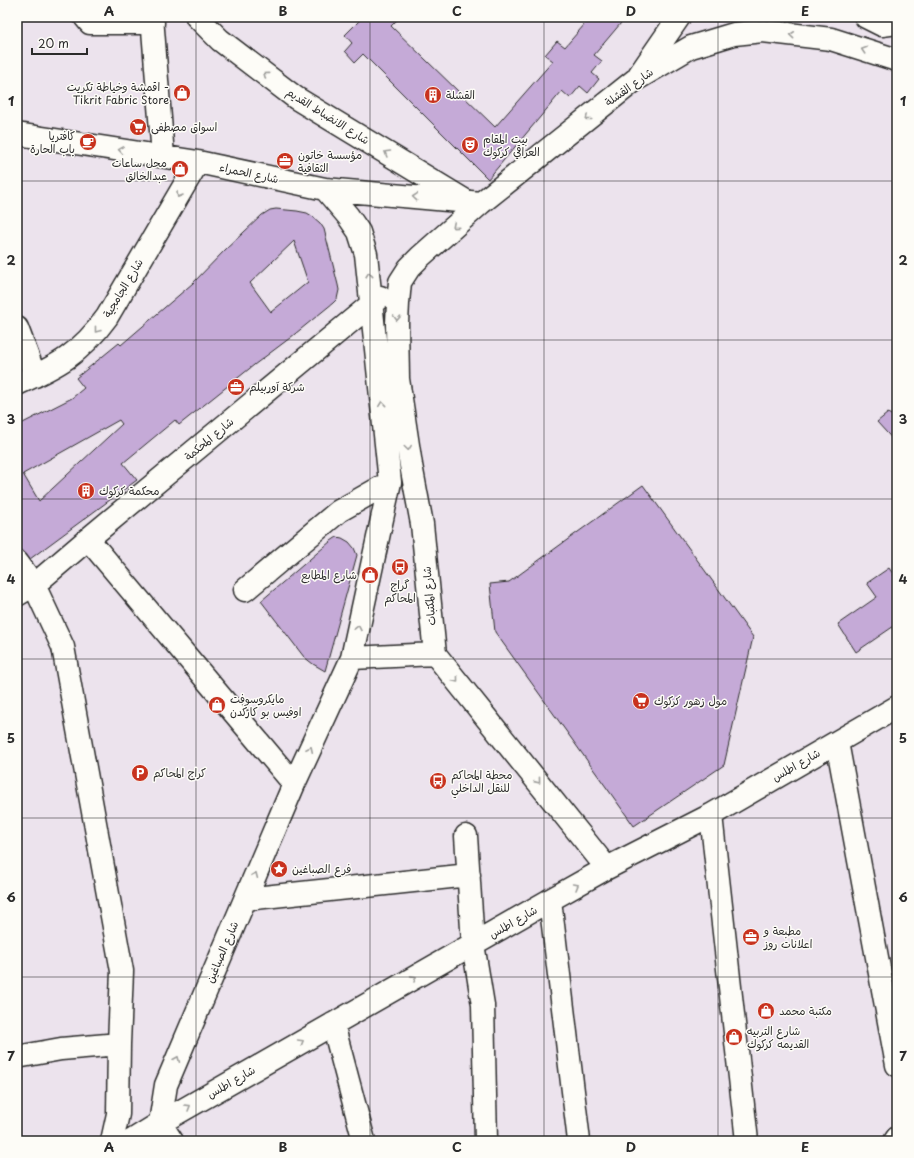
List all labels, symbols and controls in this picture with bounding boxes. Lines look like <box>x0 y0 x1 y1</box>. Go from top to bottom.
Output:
text: A <box>104 1 114 20</box>
text: B <box>279 1 288 20</box>
text: C <box>452 1 462 20</box>
text: D <box>626 1 636 20</box>
text: E <box>801 1 809 20</box>
scale bar <box>32 30 87 56</box>
one-way arrow <box>789 30 795 39</box>
text: 20 m <box>38 34 69 52</box>
one-way arrow <box>860 46 867 54</box>
street label: شارع القشلة <box>601 63 657 111</box>
one-way arrow <box>264 73 271 80</box>
place label: اقمشة وخياطة تكريت - Tikrit Fabric Store <box>67 78 169 108</box>
shop icon: اقمشة وخياطة تكريت - Tikrit Fabric Store <box>172 83 192 103</box>
street label: شارع الانضباط القديم <box>283 83 373 149</box>
building icon: القشلة <box>423 85 443 105</box>
place label: القشلة <box>446 86 475 103</box>
text: 1 <box>8 91 14 110</box>
text: 1 <box>900 91 906 110</box>
one-way arrow <box>586 113 593 120</box>
supermarket icon: اسواق مصطفى <box>128 117 148 137</box>
place label: اسواق مصطفى <box>151 118 217 135</box>
place label: كافتريا باب الحارة <box>30 127 75 157</box>
place label: بيت المقام العراقي كركوك <box>483 130 540 160</box>
cafe icon: كافتريا باب الحارة <box>78 132 98 152</box>
theatre icon: بيت المقام العراقي كركوك <box>460 135 480 155</box>
one-way arrow <box>118 146 124 155</box>
place label: مؤسسة خاتون الثقافية <box>298 146 362 176</box>
office icon: مؤسسة خاتون الثقافية <box>275 151 295 171</box>
one-way arrow <box>384 151 391 158</box>
place label: محل ساعات عبدالخالق <box>112 154 167 184</box>
street label: شارع الحمراء <box>218 158 280 188</box>
shop icon: محل ساعات عبدالخالق <box>170 159 190 179</box>
one-way arrow <box>176 191 183 198</box>
one-way arrow <box>412 193 418 202</box>
one-way arrow <box>452 222 460 229</box>
text: 2 <box>6 250 16 269</box>
text: 2 <box>898 250 908 269</box>
street label: شارع الجامجية <box>98 255 148 321</box>
one-way arrow <box>364 272 373 278</box>
one-way arrow <box>393 315 401 321</box>
one-way arrow <box>94 326 101 333</box>
office icon: شركة آوربيلم <box>226 377 246 397</box>
place label: شركة آوربيلم <box>249 378 305 396</box>
one-way arrow <box>378 401 387 407</box>
text: 3 <box>7 409 16 428</box>
text: 3 <box>899 409 908 428</box>
street label: شارع المحكمة <box>180 413 238 465</box>
one-way arrow <box>403 444 412 451</box>
building icon: محكمة كركوك <box>76 481 96 501</box>
place label: محكمة كركوك <box>99 482 159 499</box>
bus stop icon: گراج المحاكم <box>390 557 410 577</box>
shop icon: شارع المطابع <box>360 565 380 585</box>
place label: شارع المطابع <box>301 566 357 584</box>
street label: شارع المكتبات <box>417 566 441 626</box>
text: 4 <box>7 569 16 588</box>
text: 4 <box>899 569 908 588</box>
place label: گراج المحاكم <box>384 576 416 607</box>
one-way arrow <box>354 625 362 632</box>
one-way arrow <box>451 676 458 683</box>
place label: مايكروسوفت اوفيس بو كاركدن <box>230 690 301 720</box>
supermarket icon: مول زهور كركوك <box>631 691 651 711</box>
place label: مول زهور كركوك <box>654 692 727 709</box>
shop icon: مايكروسوفت اوفيس بو كاركدن <box>207 695 227 715</box>
text: 5 <box>7 728 15 747</box>
text: 5 <box>899 728 907 747</box>
street label: شارع اطلس <box>768 744 824 786</box>
one-way arrow <box>305 745 313 753</box>
parking icon: كراج المحاكم <box>130 763 150 783</box>
place label: كراج المحاكم <box>153 764 206 782</box>
place label: محطة المحاكم للنقل الداخلي <box>451 766 512 799</box>
bus stop icon: محطة المحاكم للنقل الداخلي <box>428 771 448 791</box>
one-way arrow <box>533 777 540 784</box>
place icon: فرع الصباغين <box>269 859 289 879</box>
place label: فرع الصباغين <box>292 860 351 878</box>
one-way arrow <box>251 871 259 878</box>
one-way arrow <box>572 883 579 890</box>
text: 6 <box>6 887 16 906</box>
text: 6 <box>898 887 908 906</box>
street label: شارع اطلس <box>485 901 541 943</box>
street label: شارع الصباغين <box>201 918 243 986</box>
place label: مطبعة و اعلانات روز <box>763 922 812 952</box>
office icon: مطبعة و اعلانات روز <box>741 927 761 947</box>
one-way arrow <box>410 975 417 982</box>
shop icon: مكتبة محمد <box>756 1001 776 1021</box>
place label: مكتبة محمد <box>779 1002 832 1019</box>
place label: شارع التربيه القديمه كركوك <box>747 1022 809 1052</box>
shop icon: شارع التربيه القديمه كركوك <box>724 1027 744 1047</box>
one-way arrow <box>297 1040 304 1047</box>
text: 7 <box>7 1046 15 1065</box>
text: 7 <box>899 1046 907 1065</box>
one-way arrow <box>172 1055 180 1063</box>
street label: شارع اطلس <box>203 1061 259 1103</box>
one-way arrow <box>184 1104 191 1111</box>
text: A <box>104 1137 114 1156</box>
text: B <box>279 1137 288 1156</box>
text: C <box>452 1137 462 1156</box>
text: D <box>626 1137 636 1156</box>
text: E <box>801 1137 809 1156</box>

